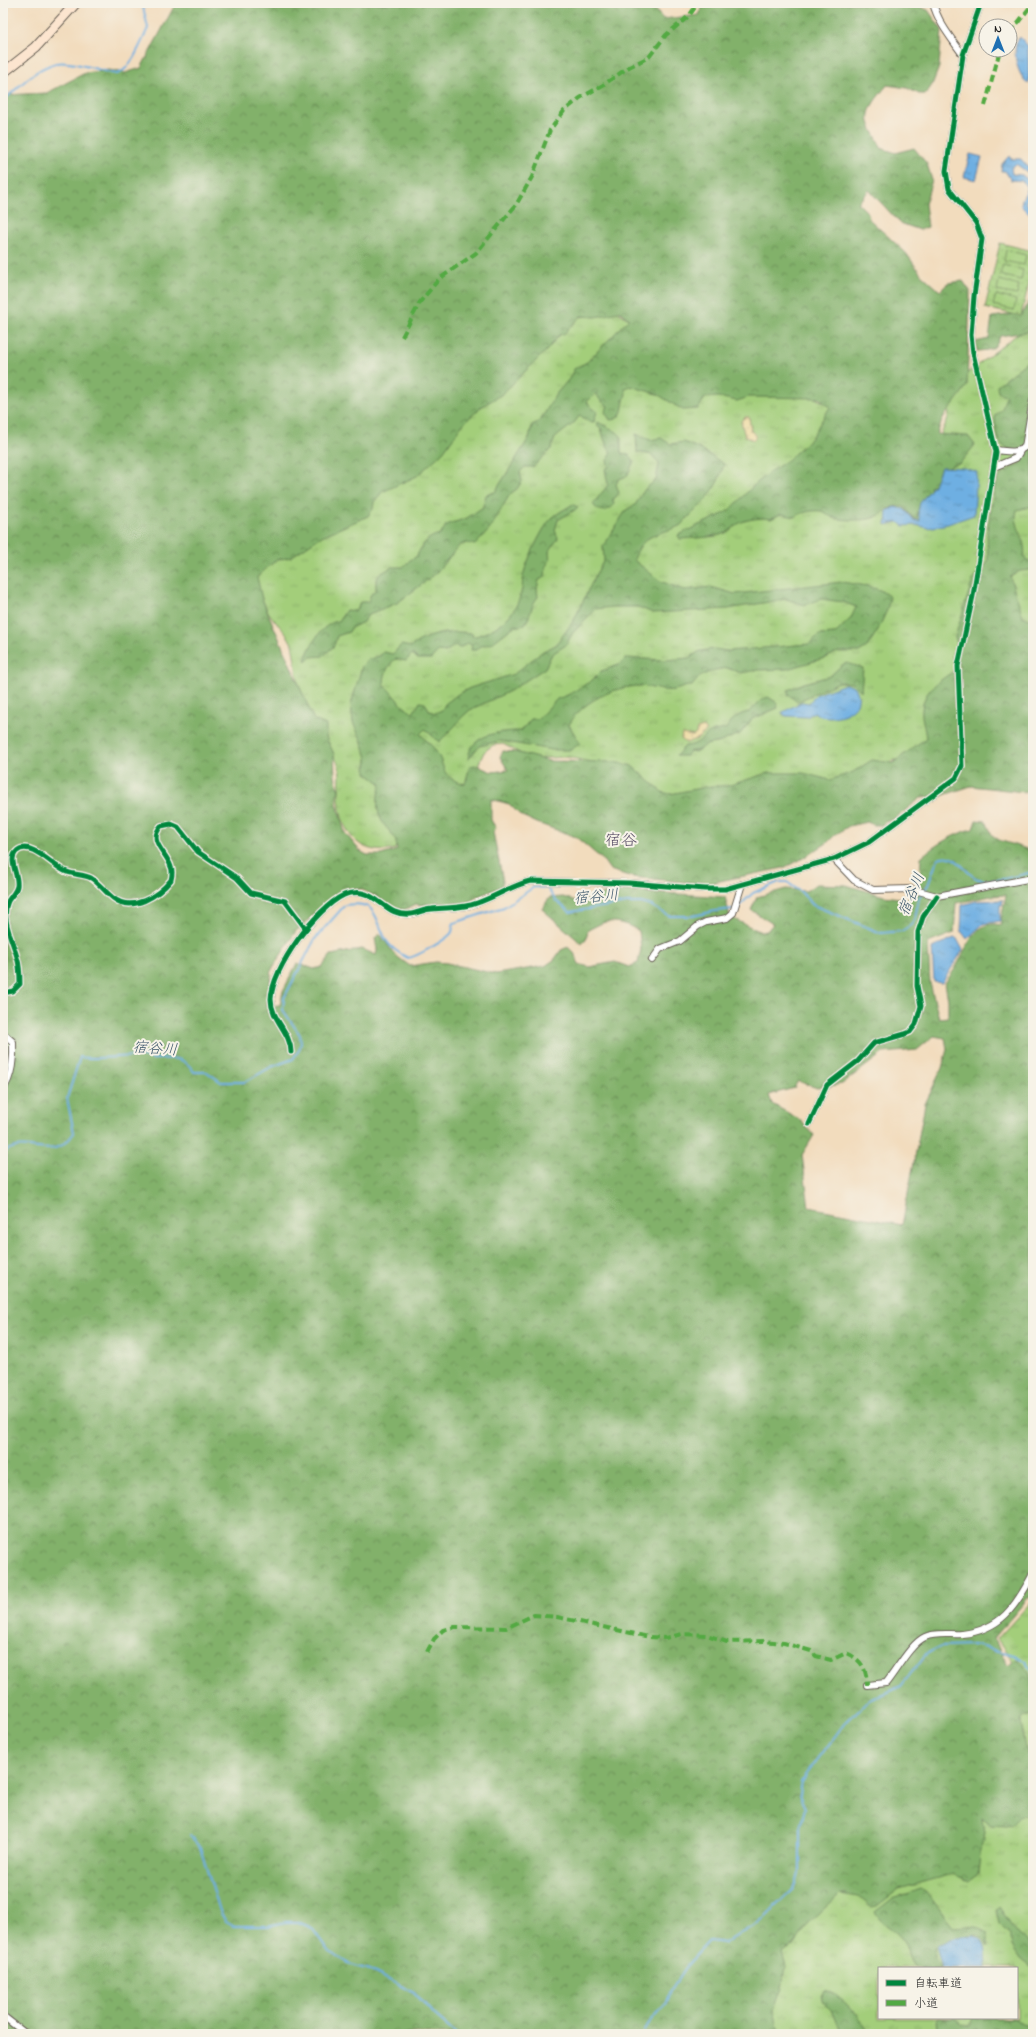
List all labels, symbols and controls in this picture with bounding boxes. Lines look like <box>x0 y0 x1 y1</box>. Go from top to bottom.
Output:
north arrow <box>978 18 1018 58</box>
text: N <box>994 21 1002 37</box>
district label: 宿谷 <box>605 829 637 853</box>
water label: 宿谷川 <box>893 869 931 919</box>
water label: 宿谷川 <box>573 884 619 910</box>
water label: 宿谷川 <box>132 1036 178 1062</box>
legend <box>878 1967 1018 2019</box>
text: 自転車道 <box>914 1975 962 1993</box>
text: 小道 <box>914 1995 938 2013</box>

